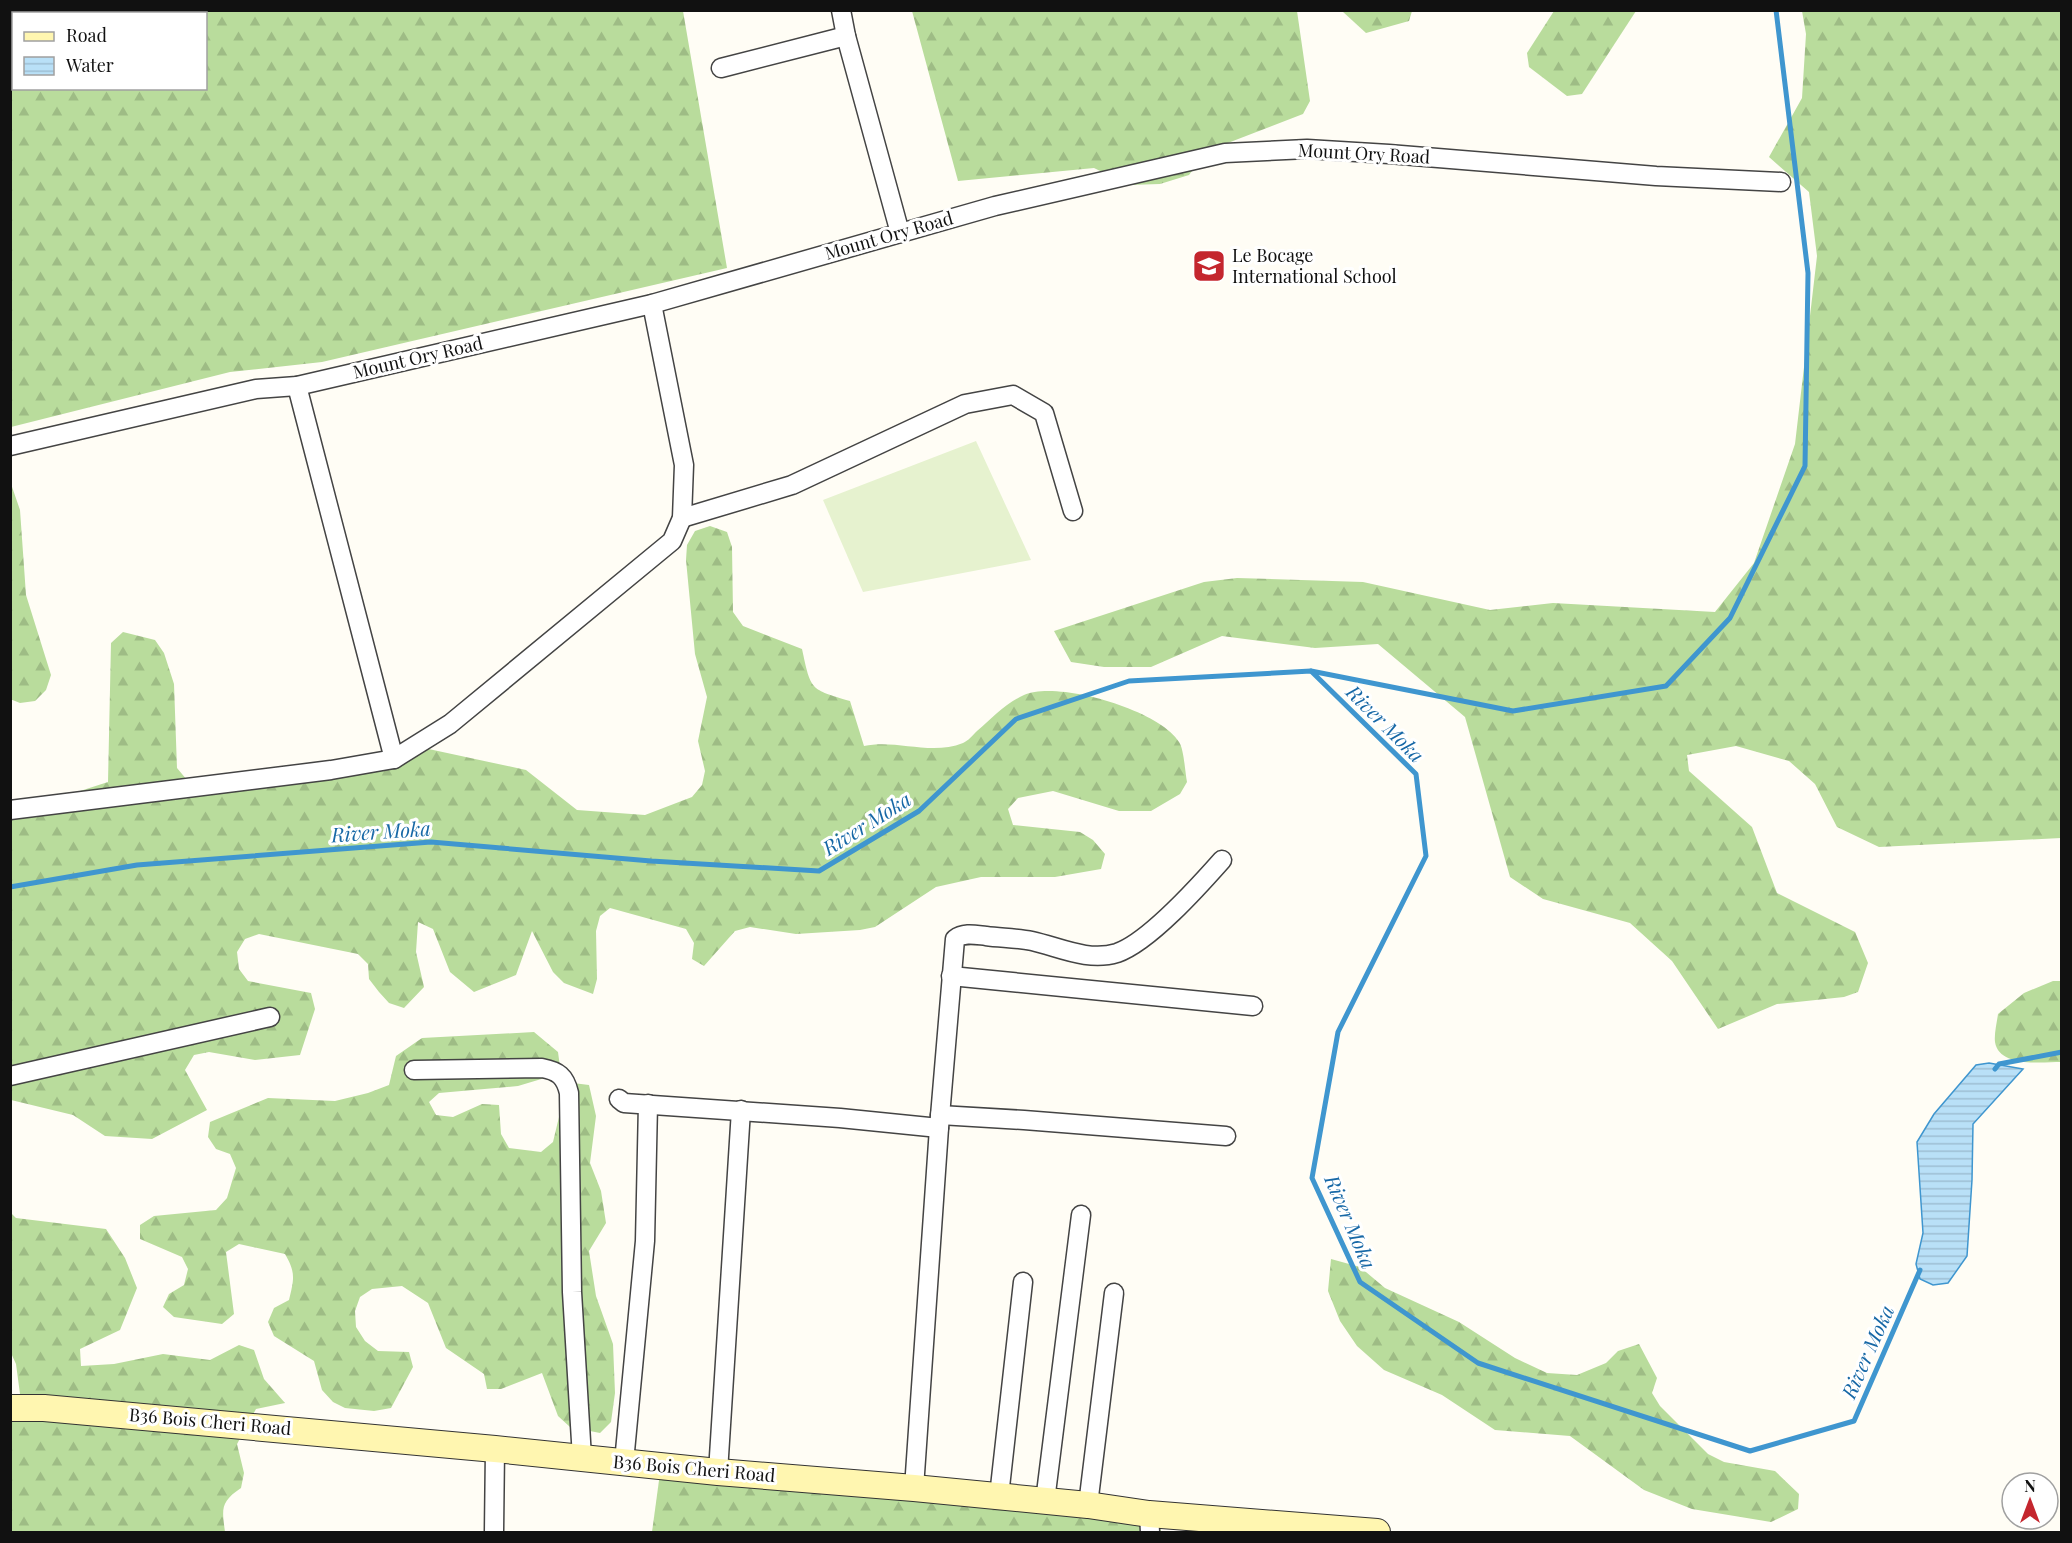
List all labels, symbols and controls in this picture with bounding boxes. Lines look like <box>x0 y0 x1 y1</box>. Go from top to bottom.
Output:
legend <box>12 12 207 90</box>
text: Road <box>66 23 107 47</box>
text: Water <box>65 53 114 77</box>
street label: Mount Ory Road <box>1297 138 1431 168</box>
street label: Mount Ory Road <box>822 205 956 265</box>
place label: Le Bocage International School <box>1232 243 1397 288</box>
school or university icon: Le Bocage International School <box>1191 248 1227 284</box>
street label: Mount Ory Road <box>351 330 485 384</box>
water label: River Moka <box>1341 678 1431 768</box>
water label: River Moka <box>816 785 916 861</box>
water label: River Moka <box>329 814 431 848</box>
water label: River Moka <box>1319 1169 1383 1272</box>
water label: River Moka <box>1834 1300 1899 1403</box>
street label: B36 Bois Cheri Road <box>128 1402 293 1440</box>
street label: B36 Bois Cheri Road <box>612 1449 777 1487</box>
north arrow <box>2000 1471 2060 1531</box>
text: N <box>2024 1475 2036 1496</box>

